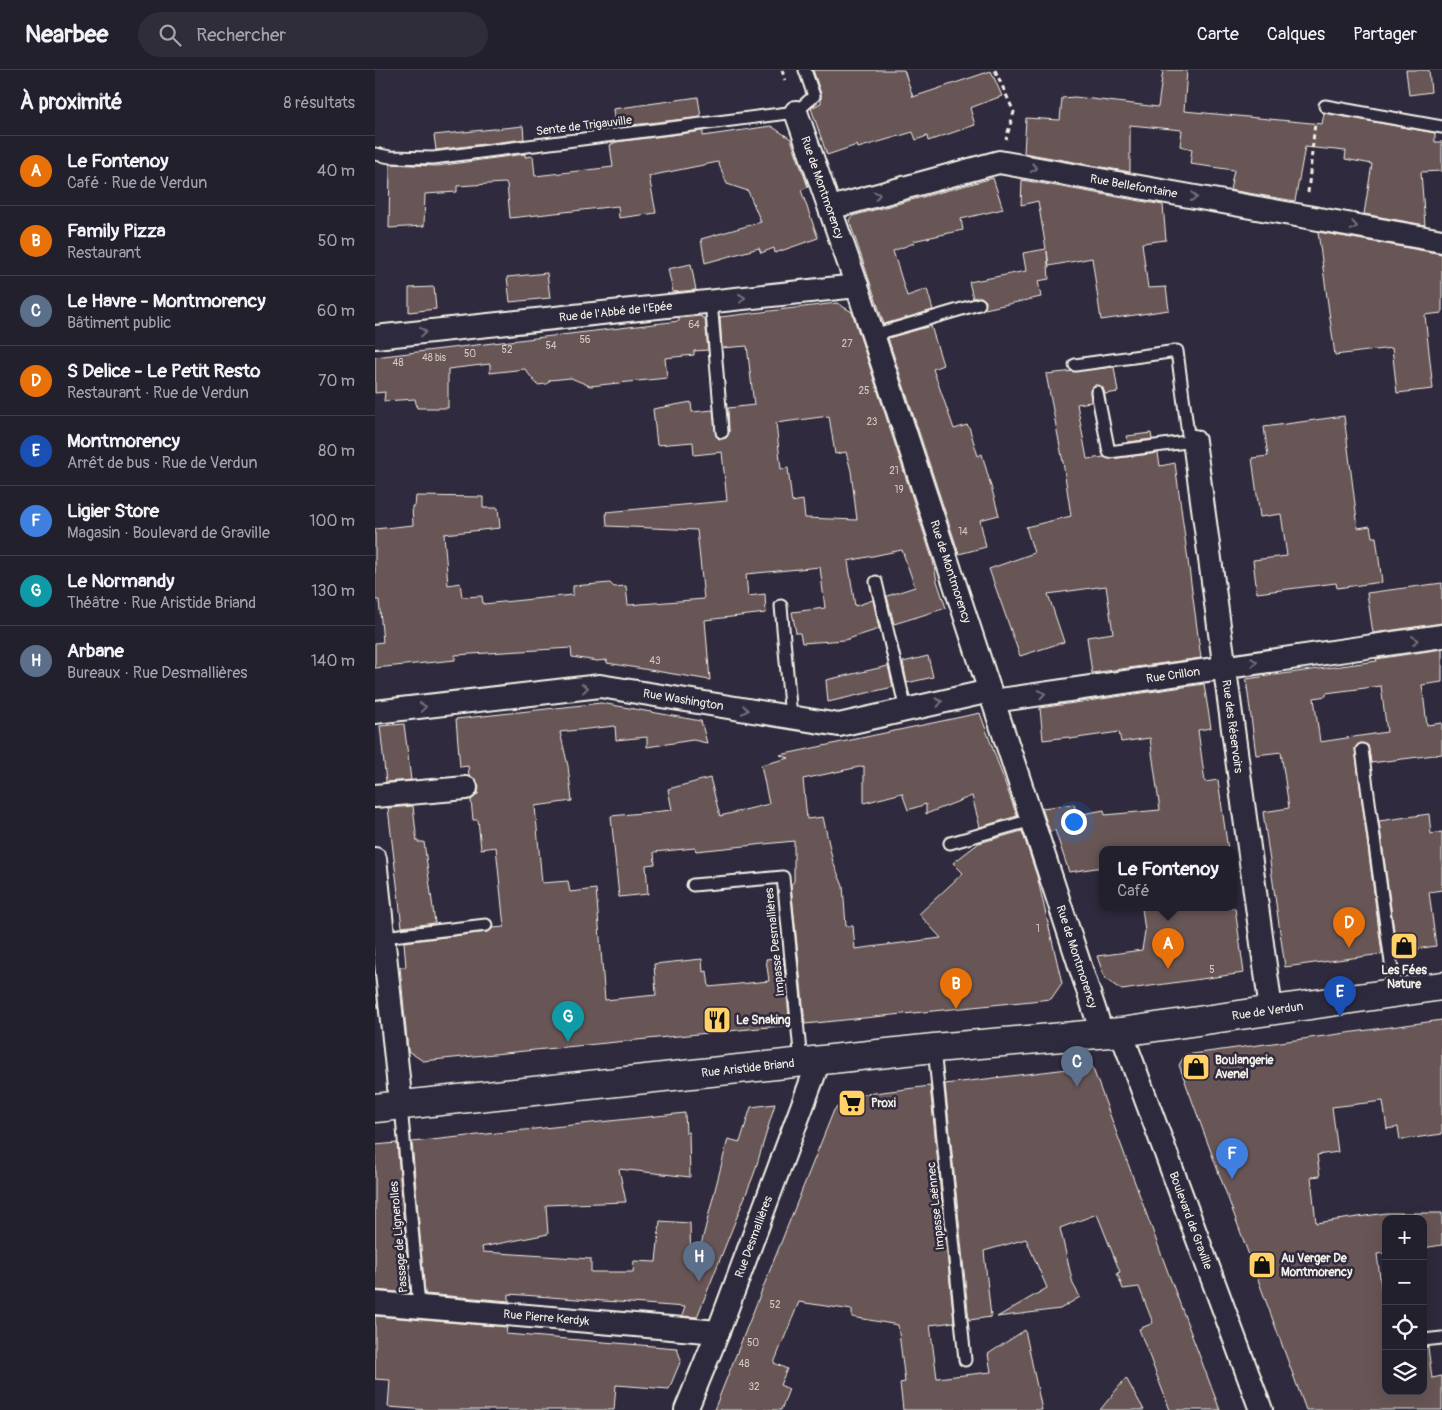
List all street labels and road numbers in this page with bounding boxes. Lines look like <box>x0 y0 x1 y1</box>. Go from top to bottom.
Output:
street label: Sente de Trigauville <box>535 113 633 139</box>
street label: Rue de Montmorency <box>798 134 847 241</box>
street label: Rue Bellefontaine <box>1089 171 1179 201</box>
street label: Rue de l'Abbé de l'Epée <box>558 298 673 325</box>
street label: Rue de Montmorency <box>927 518 975 625</box>
street label: Rue Crillon <box>1145 664 1201 686</box>
street label: Rue des Réservoirs <box>1219 679 1246 775</box>
street label: Rue Washington <box>642 686 725 714</box>
street label: Impasse Desmallières <box>762 886 788 997</box>
street label: Rue de Montmorency <box>1053 903 1101 1010</box>
street label: Rue de Verdun <box>1231 998 1305 1024</box>
street label: Rue Aristide Briand <box>700 1056 795 1080</box>
street label: Impasse Laënnec <box>924 1161 948 1251</box>
street label: Boulevard de Graville <box>1166 1169 1216 1272</box>
street label: Passage de Lignerolles <box>387 1180 411 1294</box>
street label: Rue Desmallières <box>731 1193 776 1280</box>
street label: Rue Pierre Kerdyk <box>503 1306 590 1329</box>

